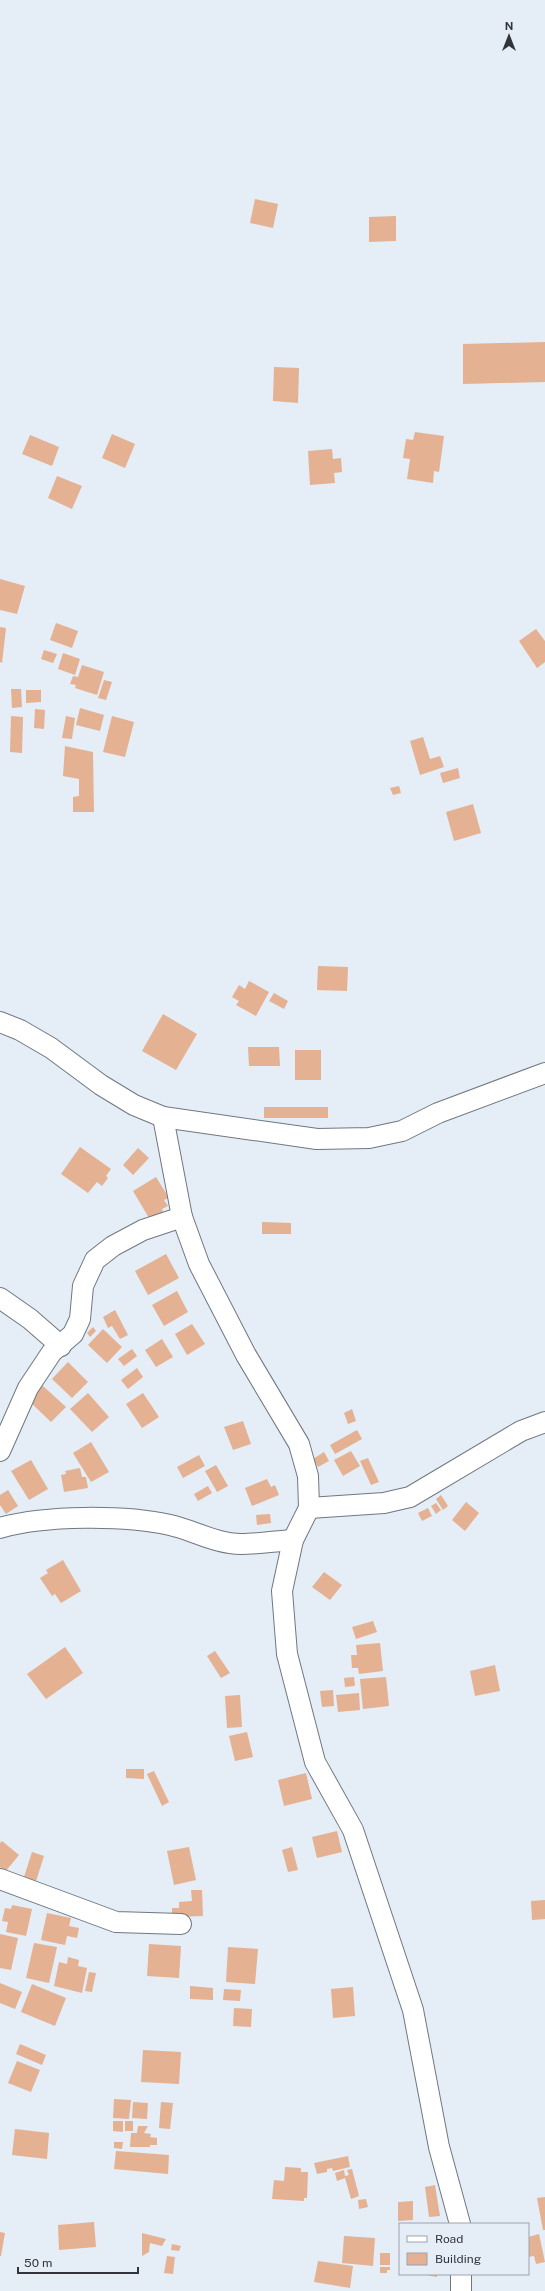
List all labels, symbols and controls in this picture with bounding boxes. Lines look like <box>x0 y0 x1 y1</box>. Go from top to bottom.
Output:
north arrow <box>489 16 529 56</box>
text: N <box>505 20 513 32</box>
legend <box>399 2223 529 2275</box>
text: Road <box>435 2232 463 2246</box>
scale bar <box>18 2249 138 2275</box>
text: Building <box>435 2252 481 2266</box>
text: 50 m <box>24 2256 52 2270</box>

